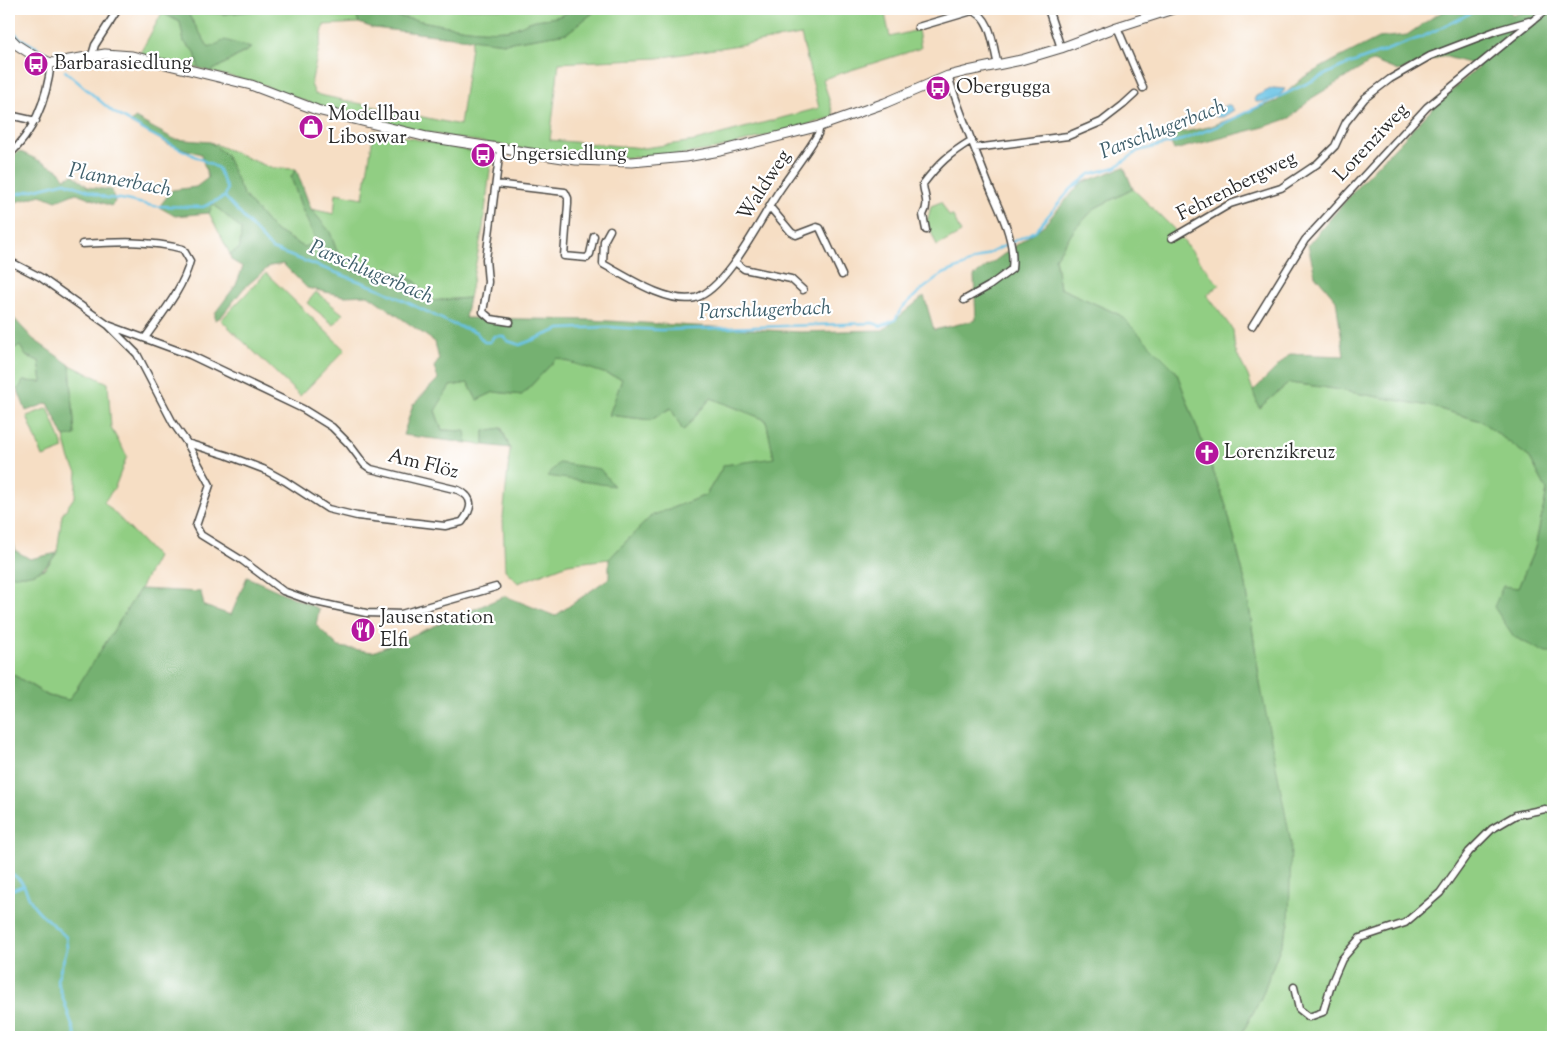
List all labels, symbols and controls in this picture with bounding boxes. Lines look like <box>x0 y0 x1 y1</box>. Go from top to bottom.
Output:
place label: Barbarasiedlung <box>54 50 192 79</box>
bus stop icon: Barbarasiedlung <box>23 51 49 77</box>
place label: Obergugga <box>956 74 1051 103</box>
bus stop icon: Obergugga <box>925 75 951 101</box>
water label: Parschlugerbach <box>1096 92 1230 168</box>
street label: Lorenziweg <box>1328 97 1416 189</box>
place label: Modellbau Liboswar <box>328 101 421 153</box>
shop icon: Modellbau Liboswar <box>298 114 324 140</box>
place label: Ungersiedlung <box>500 141 627 170</box>
bus stop icon: Ungersiedlung <box>470 142 496 168</box>
street label: Waldweg <box>731 144 799 228</box>
street label: Fehrenbergweg <box>1172 144 1302 230</box>
water label: Plannerbach <box>66 156 174 206</box>
water label: Parschlugerbach <box>304 233 438 313</box>
water label: Parschlugerbach <box>698 294 832 328</box>
place label: Lorenzikreuz <box>1224 439 1335 468</box>
church icon: Lorenzikreuz <box>1194 440 1220 466</box>
street label: Am Flöz <box>385 442 461 488</box>
place label: Jausenstation Elfi <box>379 604 494 656</box>
restaurant icon: Jausenstation Elfi <box>350 617 376 643</box>

